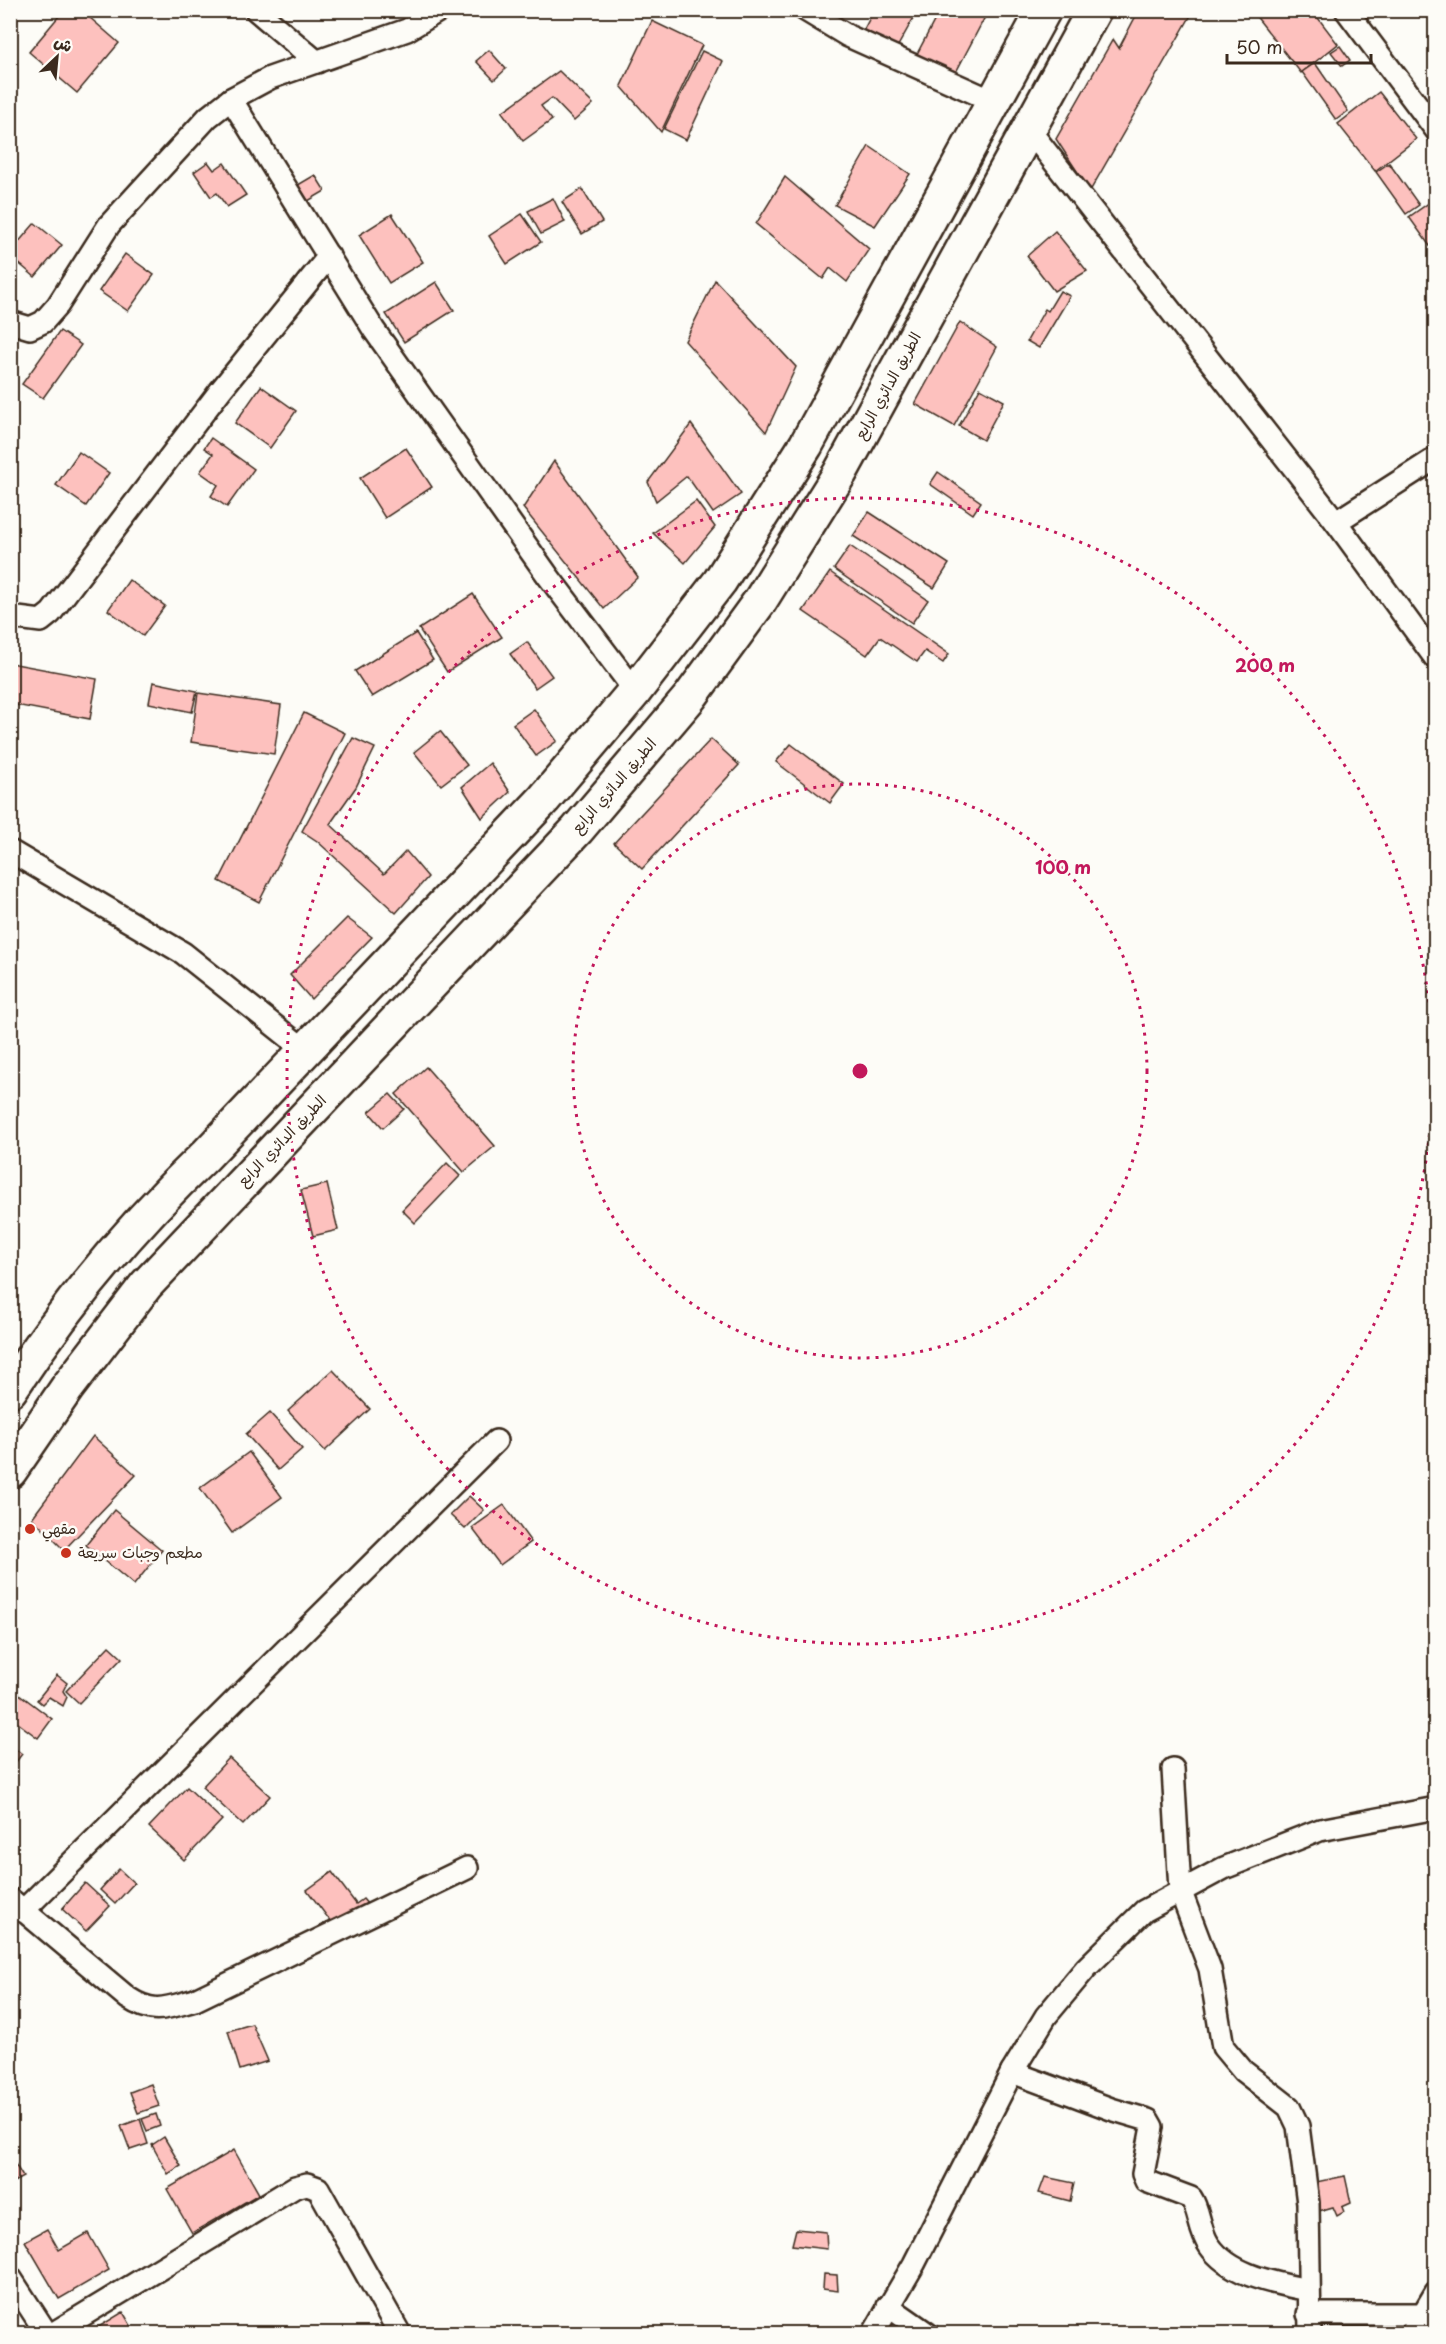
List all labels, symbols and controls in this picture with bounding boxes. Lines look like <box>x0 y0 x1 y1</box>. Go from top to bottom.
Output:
north arrow <box>27 27 87 87</box>
scale bar <box>1227 27 1371 65</box>
text: ش <box>51 28 77 57</box>
text: 50 m <box>1236 33 1283 60</box>
street label: الطريق الدائري الرابع <box>848 327 927 444</box>
text: 200 m <box>1235 651 1295 678</box>
street label: الطريق الدائري الرابع <box>565 732 662 838</box>
text: 100 m <box>1035 853 1091 880</box>
centre of rings <box>850 1061 870 1081</box>
street label: الطريق الدائري الرابع <box>231 1089 332 1192</box>
place label: مقهي <box>42 1516 76 1542</box>
marker: مقهي <box>23 1522 37 1536</box>
place label: مطعم وجبات سريعة <box>78 1540 203 1565</box>
marker: مطعم وجبات سريعة <box>59 1546 73 1560</box>

